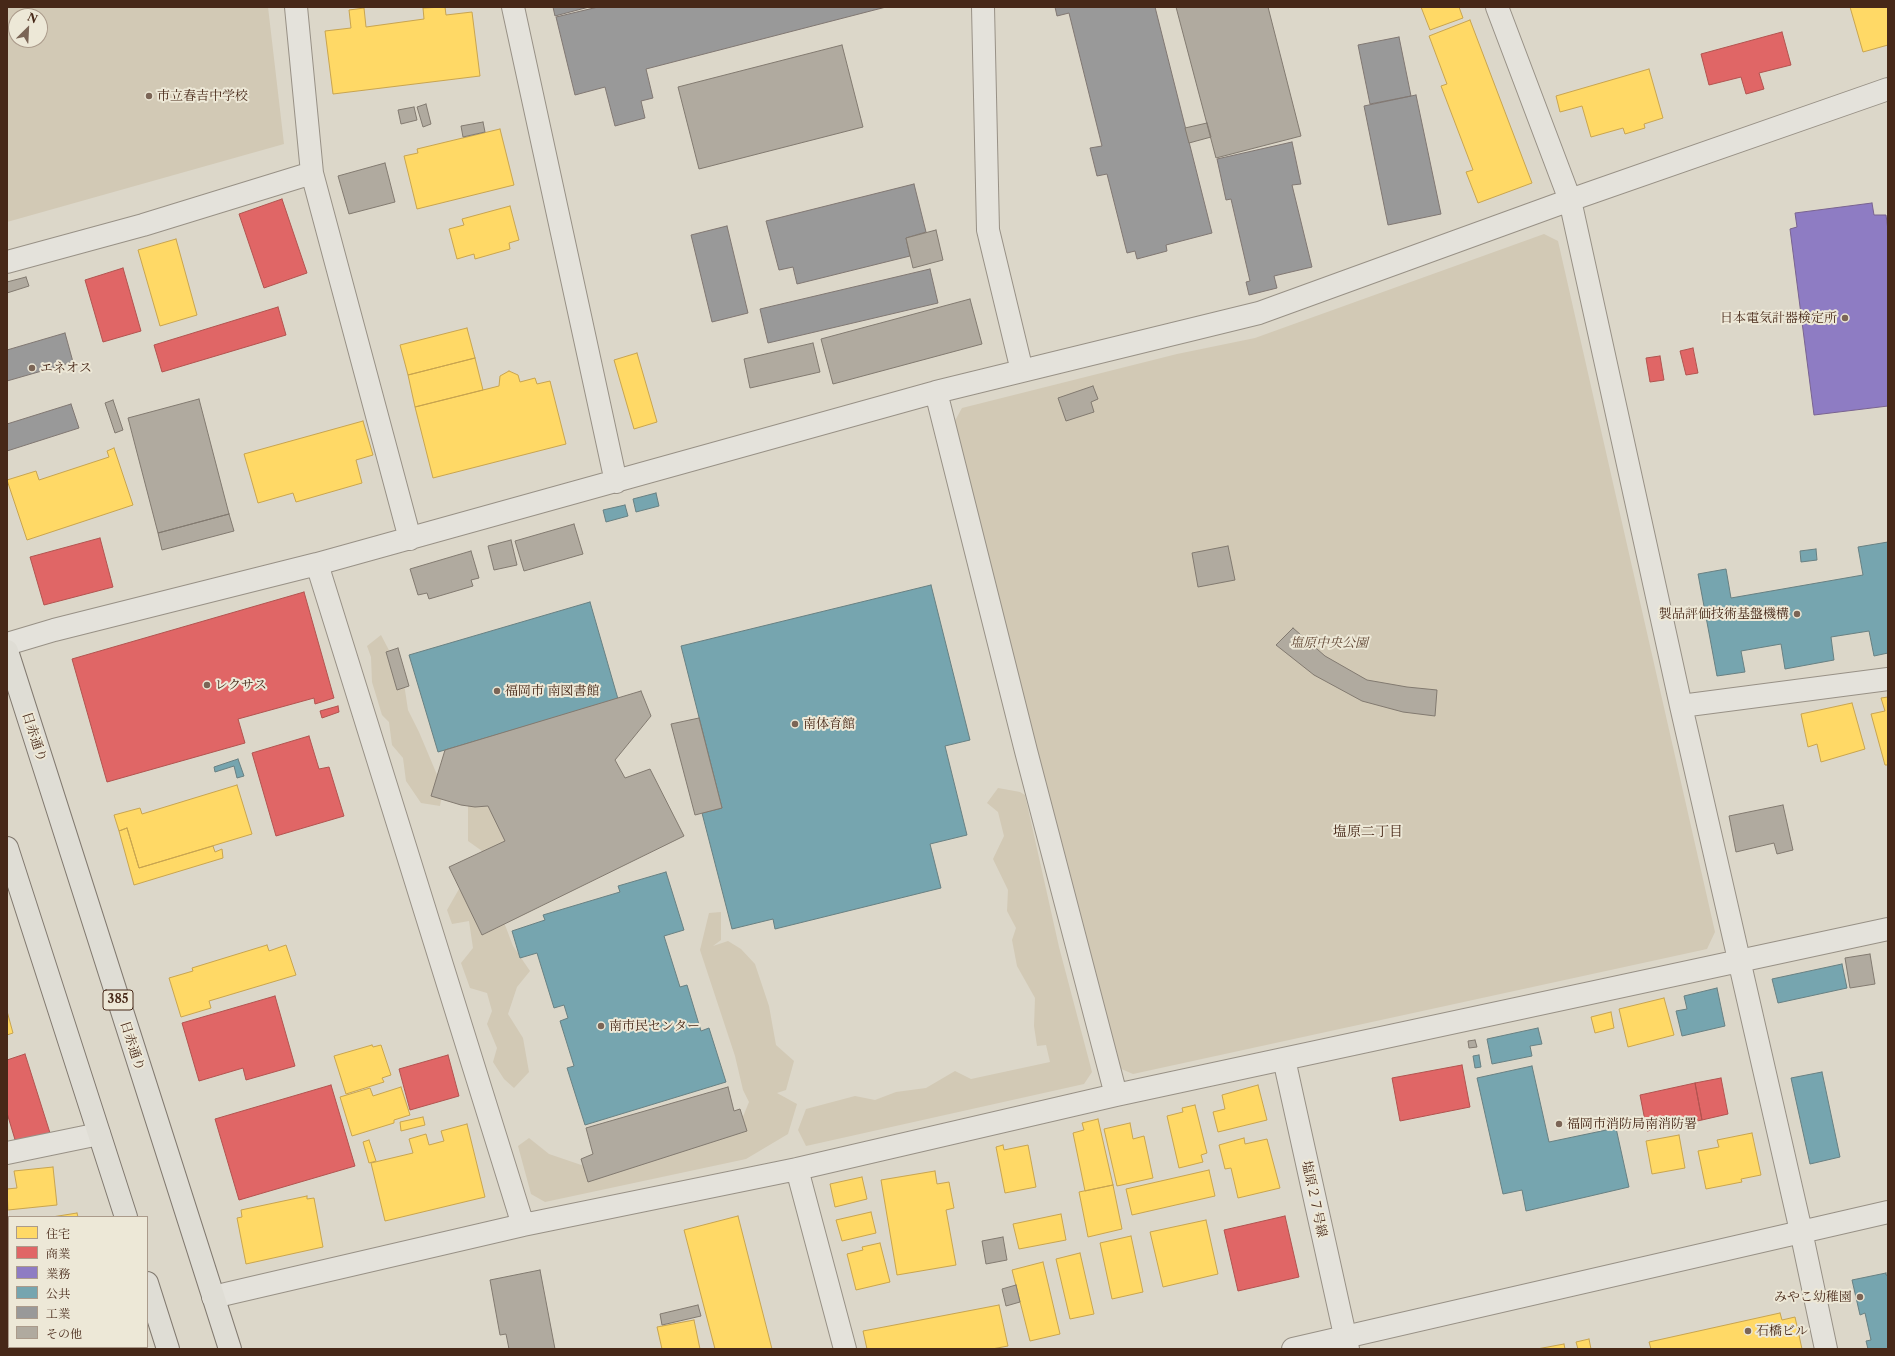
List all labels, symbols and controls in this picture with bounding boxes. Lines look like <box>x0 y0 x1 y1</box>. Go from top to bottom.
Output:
north arrow <box>8 8 48 48</box>
text: N <box>25 10 40 26</box>
place label: 市立春吉中学校 <box>157 88 248 104</box>
marker: 市立春吉中学校 <box>144 91 154 101</box>
place label: 日本電気計器検定所 <box>1720 310 1837 326</box>
marker: 日本電気計器検定所 <box>1840 313 1850 323</box>
place label: エネオス <box>40 360 92 376</box>
marker: エネオス <box>27 363 37 373</box>
place label: 製品評価技術基盤機構 <box>1659 606 1789 622</box>
marker: 製品評価技術基盤機構 <box>1792 609 1802 619</box>
park label: 塩原中央公園 <box>1290 635 1368 651</box>
place label: レクサス <box>215 677 267 693</box>
marker: レクサス <box>202 680 212 690</box>
place label: 福岡市 南図書館 <box>505 683 599 699</box>
marker: 福岡市 南図書館 <box>492 686 502 696</box>
street label: 日赤通り <box>19 710 49 764</box>
place label: 南体育館 <box>803 716 855 732</box>
marker: 南体育館 <box>790 719 800 729</box>
district label: 塩原二丁目 <box>1333 824 1403 840</box>
road number: 385 <box>103 990 133 1010</box>
place label: 南市民センター <box>609 1018 700 1034</box>
street label: 日赤通り <box>117 1019 147 1073</box>
marker: 南市民センター <box>596 1021 606 1031</box>
place label: 福岡市消防局南消防署 <box>1567 1116 1697 1132</box>
marker: 福岡市消防局南消防署 <box>1554 1119 1564 1129</box>
street label: 塩原２７号線 <box>1298 1159 1330 1239</box>
legend <box>8 1216 148 1348</box>
text: 住宅 <box>46 1226 70 1241</box>
text: 商業 <box>46 1246 70 1261</box>
text: 業務 <box>46 1266 70 1281</box>
text: 公共 <box>46 1286 70 1301</box>
place label: みやこ幼稚園 <box>1774 1289 1852 1305</box>
marker: みやこ幼稚園 <box>1855 1292 1865 1302</box>
text: 工業 <box>46 1306 70 1321</box>
place label: 石橋ビル <box>1756 1323 1808 1339</box>
text: その他 <box>46 1326 82 1341</box>
marker: 石橋ビル <box>1743 1326 1753 1336</box>

